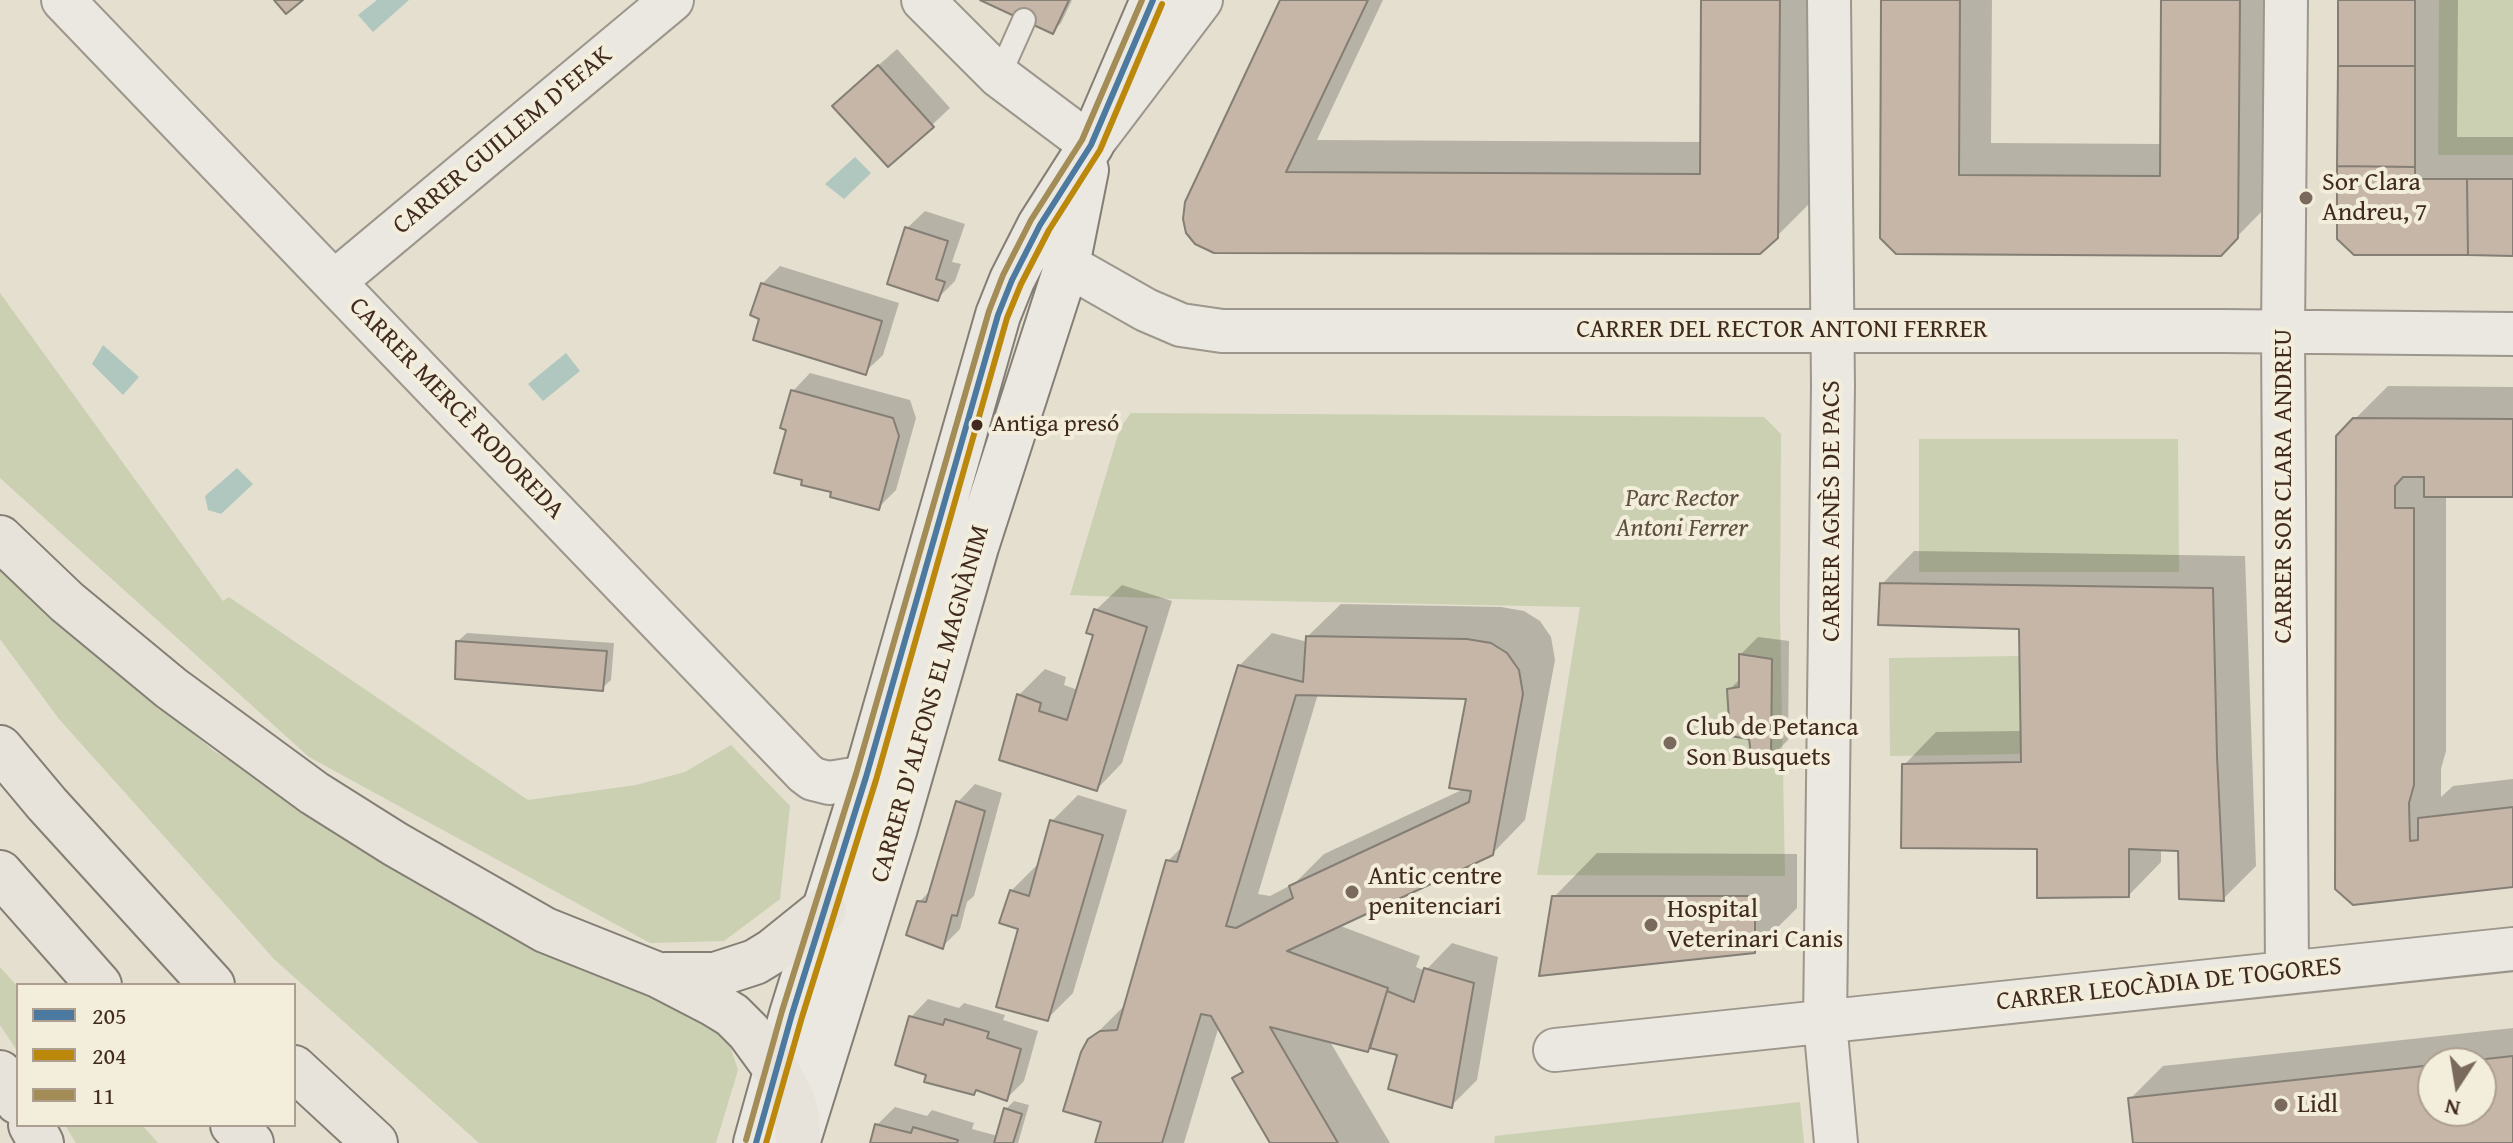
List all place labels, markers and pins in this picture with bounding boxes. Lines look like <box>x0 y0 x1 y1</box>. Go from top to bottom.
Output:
place label: Sor Clara Andreu, 7 <box>2322 167 2427 228</box>
marker: Sor Clara Andreu, 7 <box>2297 189 2315 207</box>
place label: Antiga presó <box>992 411 1119 439</box>
marker: Antiga presó <box>969 417 985 433</box>
place label: Club de Petanca Son Busquets <box>1686 712 1859 774</box>
marker: Club de Petanca Son Busquets <box>1661 734 1679 752</box>
place label: Antic centre penitenciari <box>1368 861 1502 922</box>
marker: Antic centre penitenciari <box>1343 883 1361 901</box>
place label: Hospital Veterinari Canis <box>1667 894 1843 956</box>
marker: Hospital Veterinari Canis <box>1642 916 1660 934</box>
place label: Lidl <box>2297 1089 2338 1121</box>
marker: Lidl <box>2272 1096 2290 1114</box>

